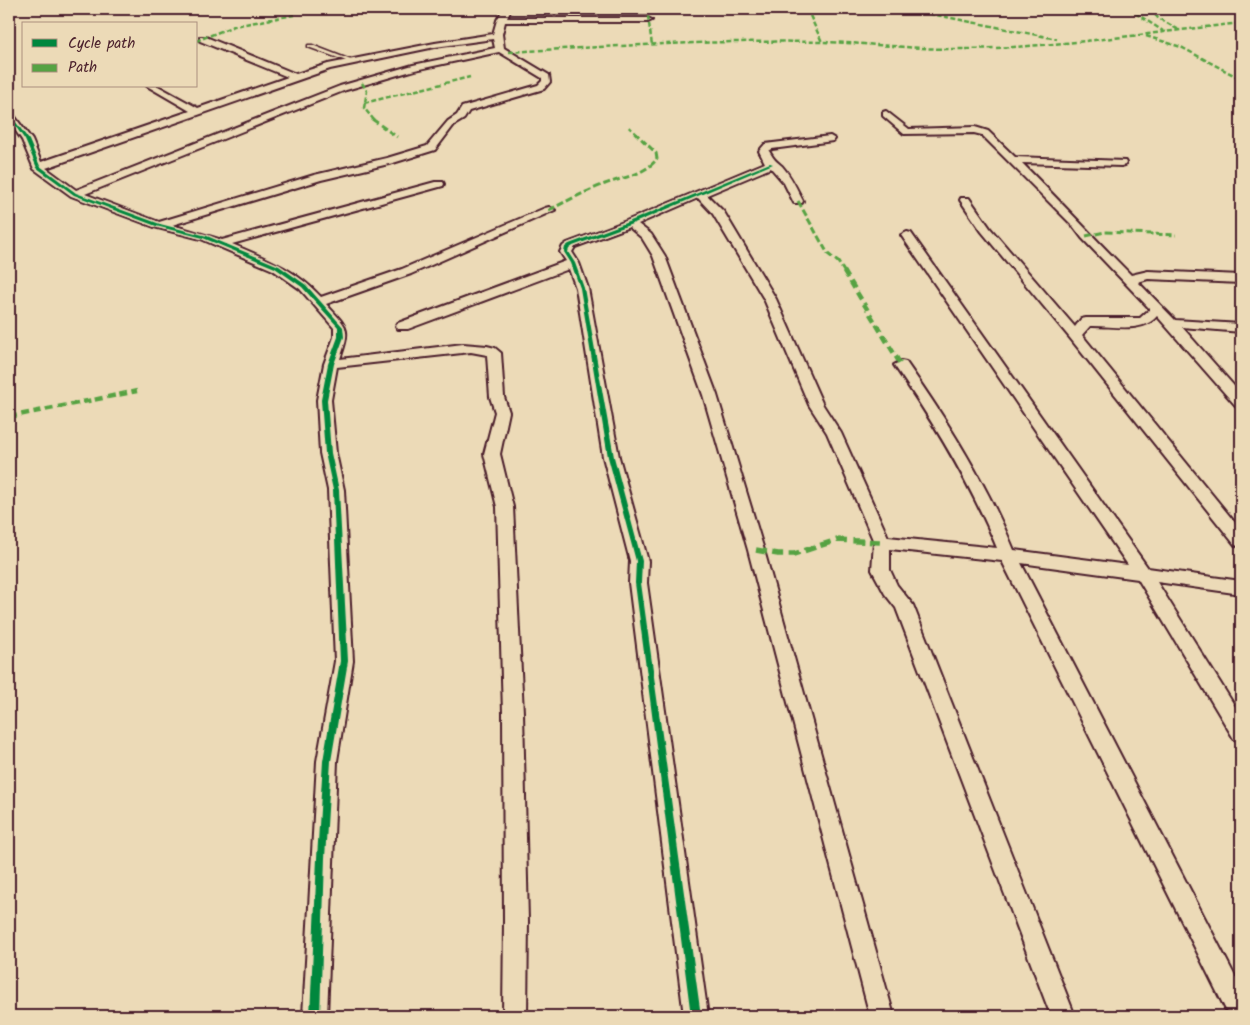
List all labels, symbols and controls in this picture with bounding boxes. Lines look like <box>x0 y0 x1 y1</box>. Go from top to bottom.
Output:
legend <box>22 22 198 88</box>
text: Cycle path <box>68 32 135 56</box>
text: Path <box>68 56 97 80</box>

